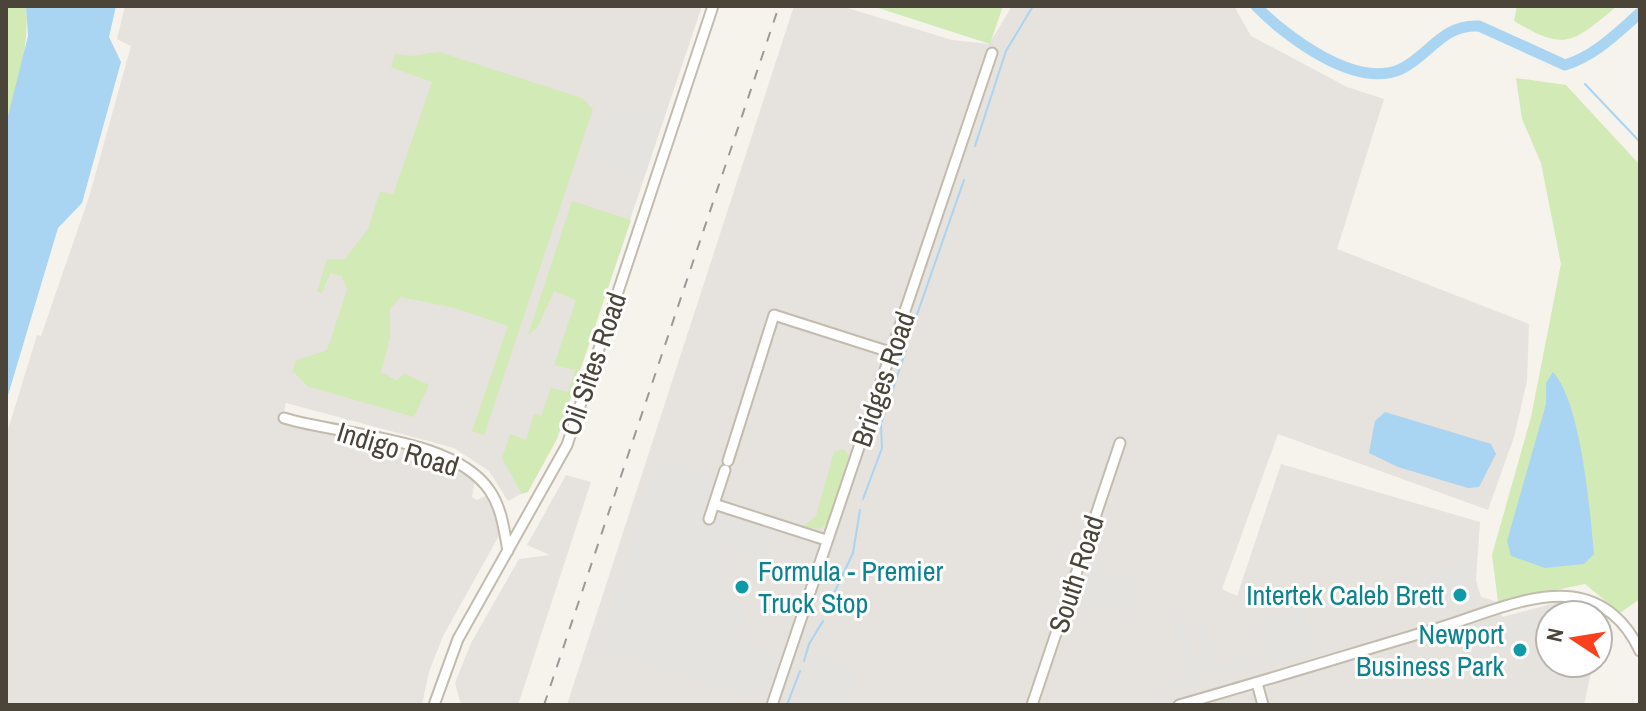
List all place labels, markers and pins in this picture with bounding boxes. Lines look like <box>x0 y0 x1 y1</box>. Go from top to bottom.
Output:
place label: Formula - Premier Truck Stop <box>758 552 943 622</box>
place label: Intertek Caleb Brett <box>1246 576 1444 614</box>
marker: Formula - Premier Truck Stop <box>733 578 751 596</box>
marker: Intertek Caleb Brett <box>1451 586 1469 604</box>
place label: Newport Business Park <box>1356 615 1505 685</box>
marker: Newport Business Park <box>1511 641 1529 659</box>

